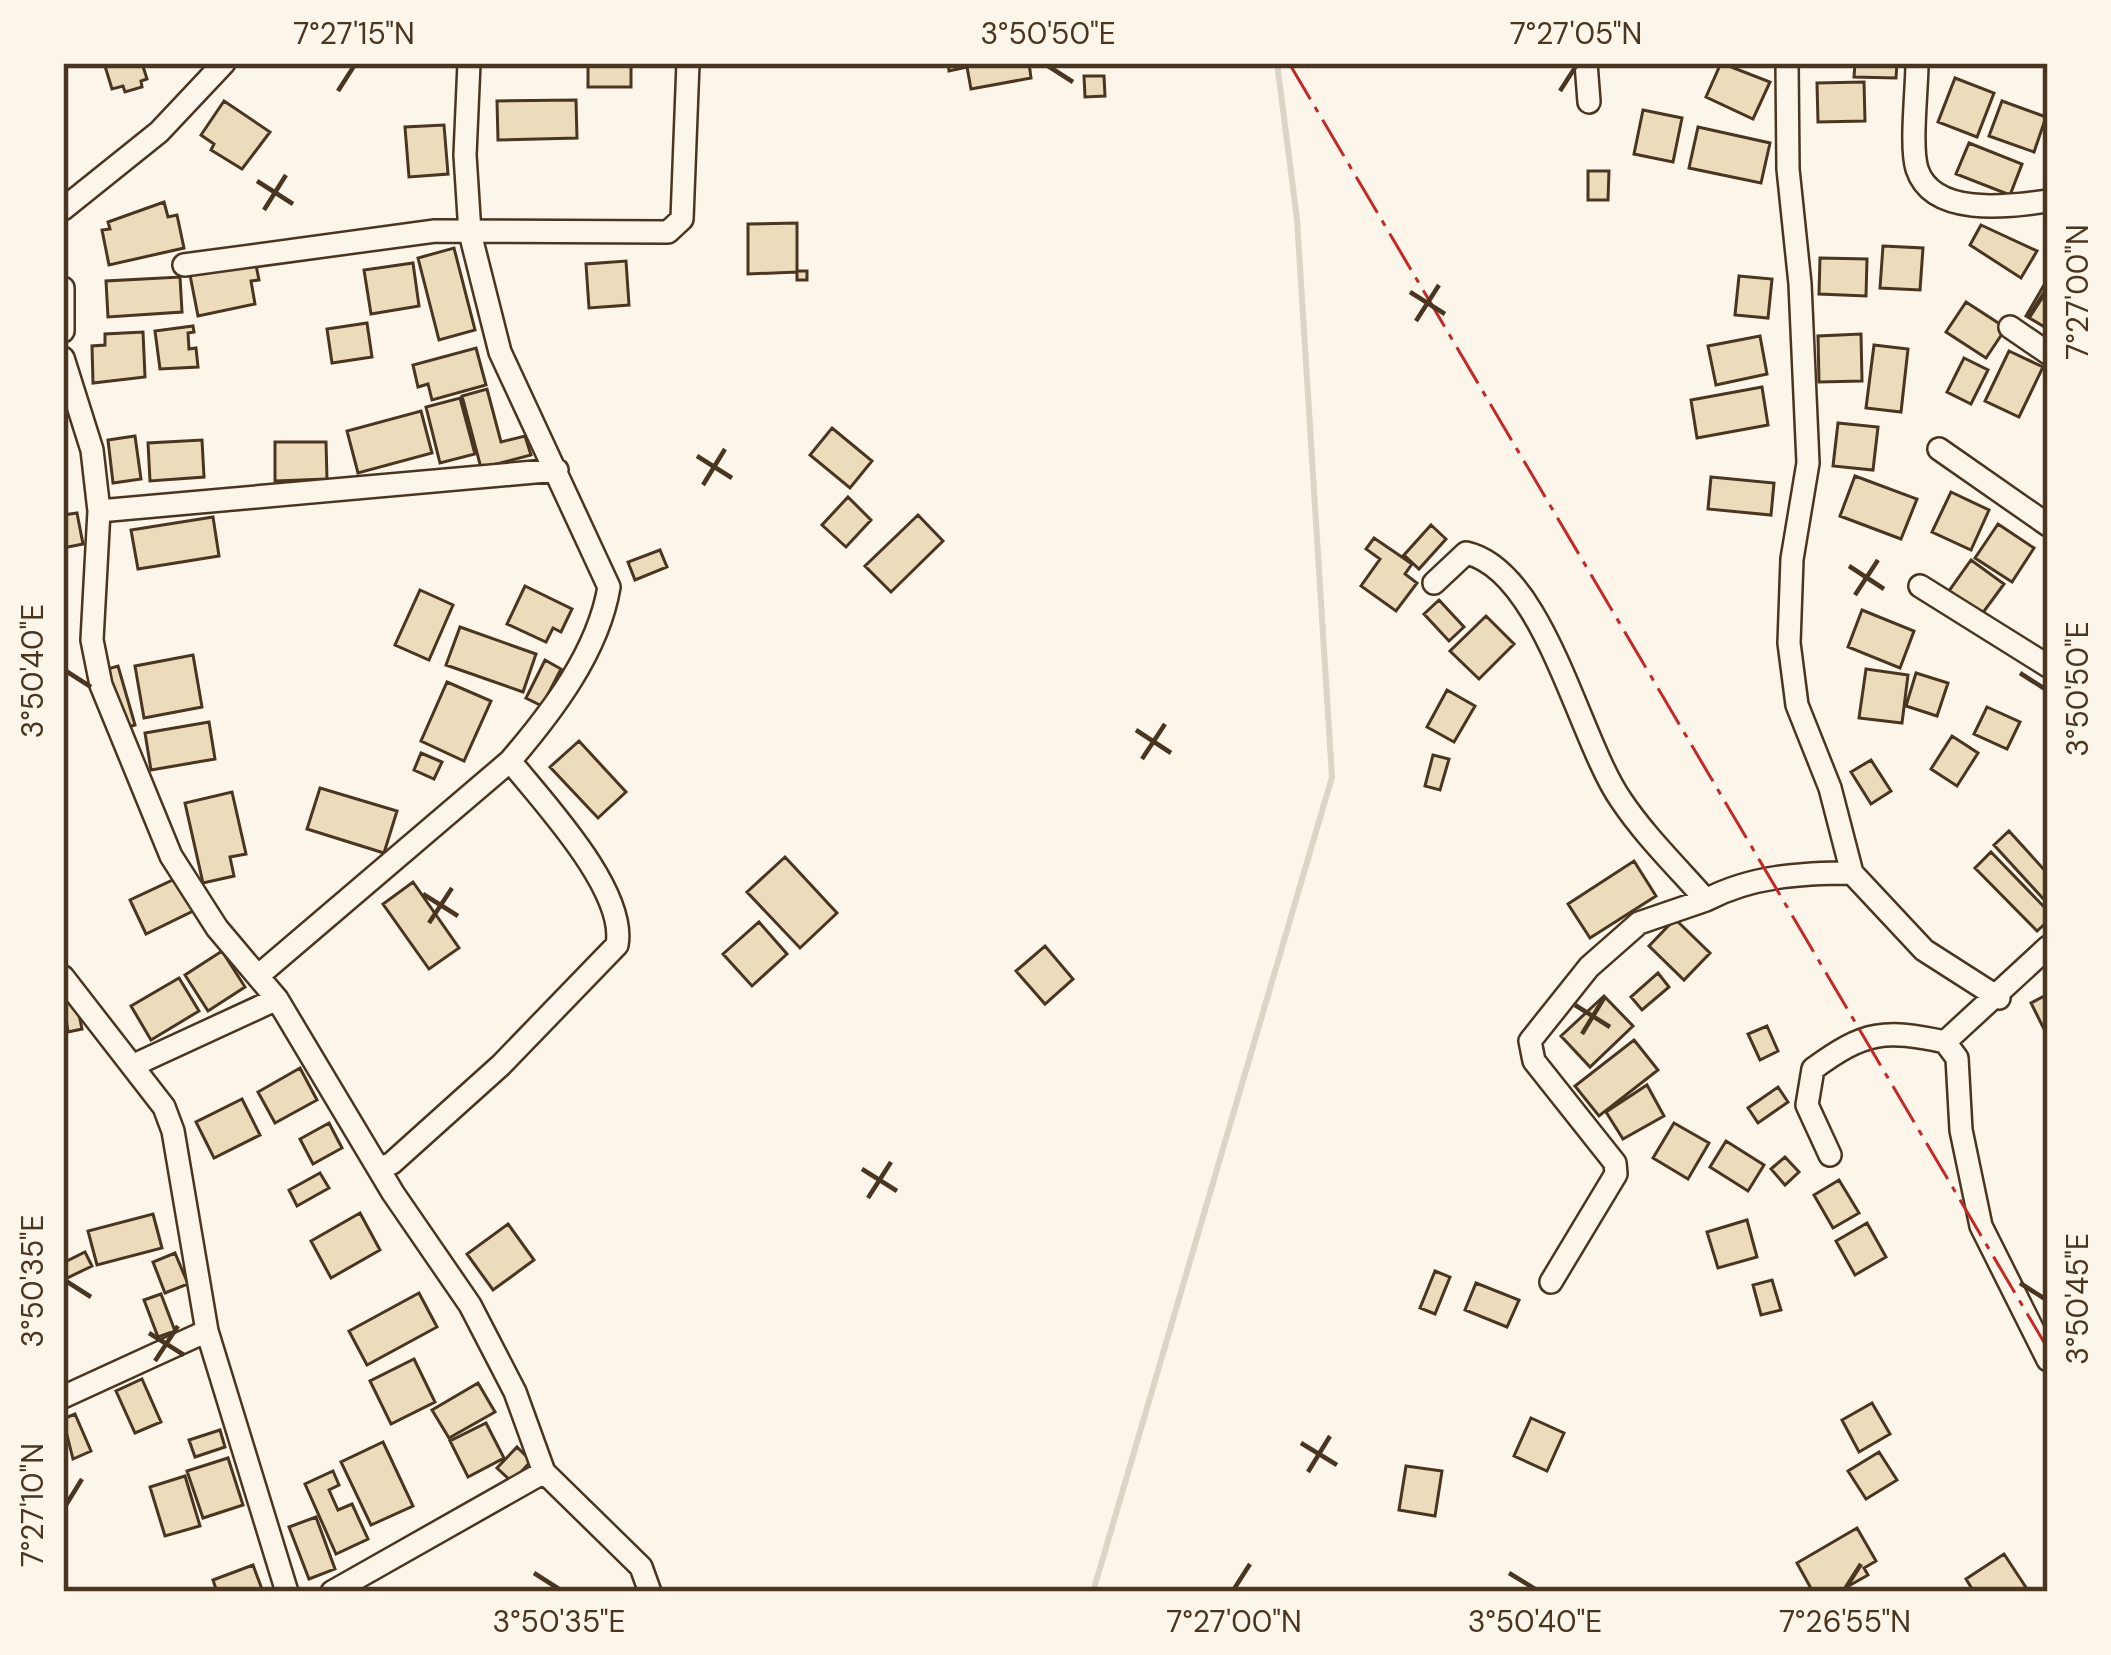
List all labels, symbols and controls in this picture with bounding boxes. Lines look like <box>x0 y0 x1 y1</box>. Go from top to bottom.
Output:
text: 7°27'15"N <box>293 14 415 53</box>
text: 3°50'50"E <box>980 14 1116 53</box>
text: 7°27'05"N <box>1510 14 1642 53</box>
text: 7°27'00"N <box>2058 224 2097 360</box>
text: 3°50'40"E <box>13 604 52 738</box>
text: 3°50'50"E <box>2058 621 2097 757</box>
text: 3°50'35"E <box>13 1215 52 1347</box>
text: 3°50'45"E <box>2058 1233 2097 1365</box>
text: 7°27'10"N <box>13 1443 52 1567</box>
text: 3°50'35"E <box>493 1602 625 1641</box>
text: 7°27'00"N <box>1166 1602 1302 1641</box>
text: 3°50'40"E <box>1468 1602 1602 1641</box>
text: 7°26'55"N <box>1779 1602 1911 1641</box>

